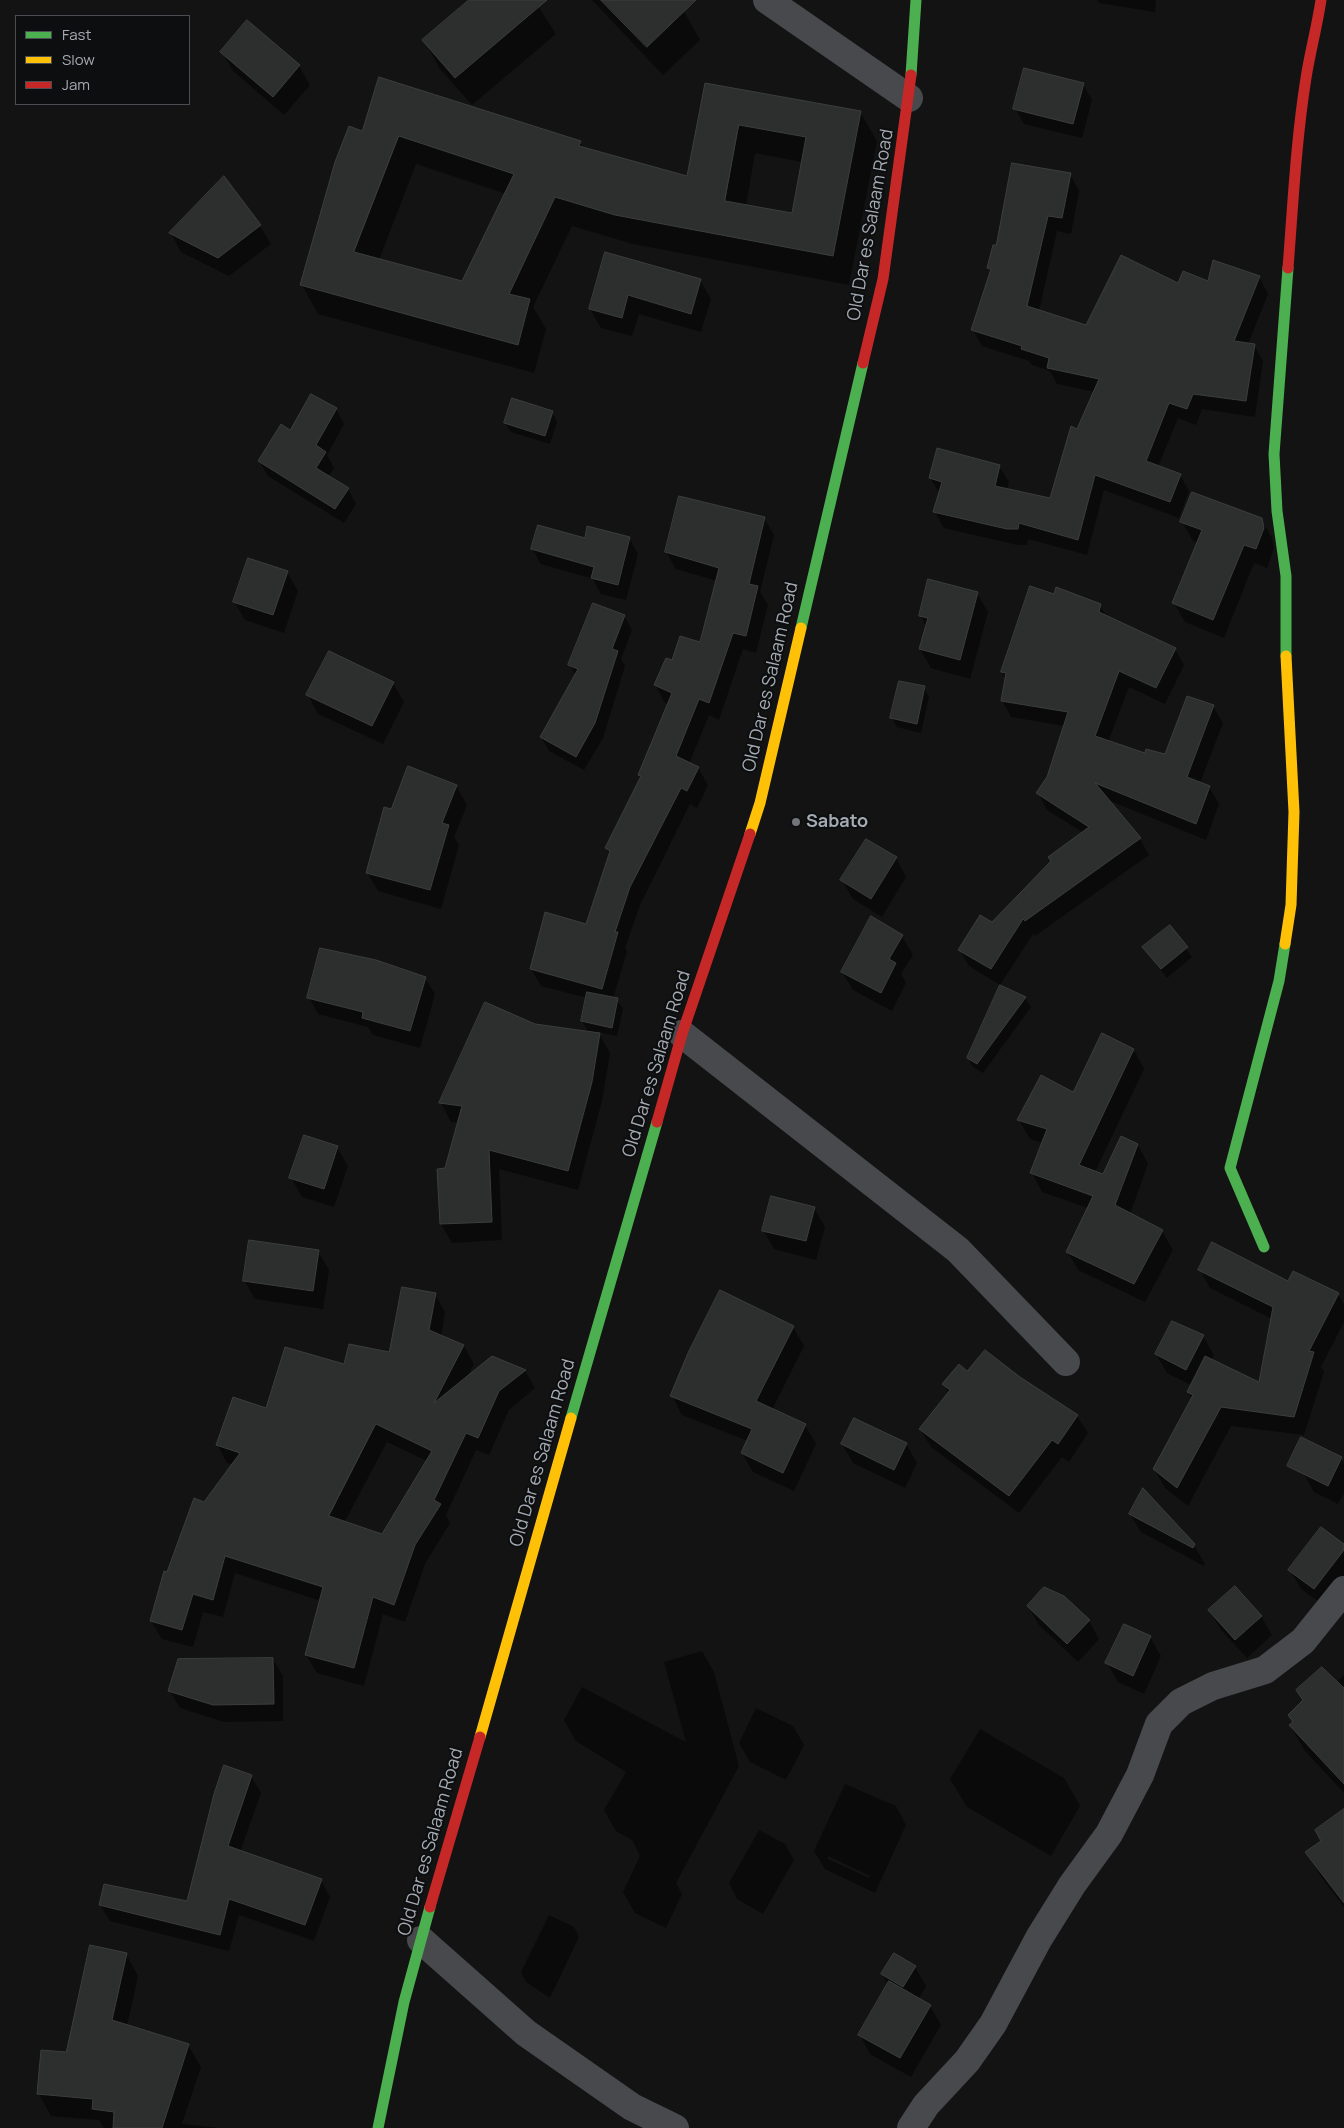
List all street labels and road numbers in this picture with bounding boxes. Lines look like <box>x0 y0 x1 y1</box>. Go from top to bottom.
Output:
street label: Old Dar es Salaam Road <box>844 128 898 322</box>
street label: Old Dar es Salaam Road <box>739 580 803 774</box>
street label: Old Dar es Salaam Road <box>618 968 696 1160</box>
street label: Old Dar es Salaam Road <box>506 1357 580 1549</box>
street label: Old Dar es Salaam Road <box>394 1746 468 1938</box>

